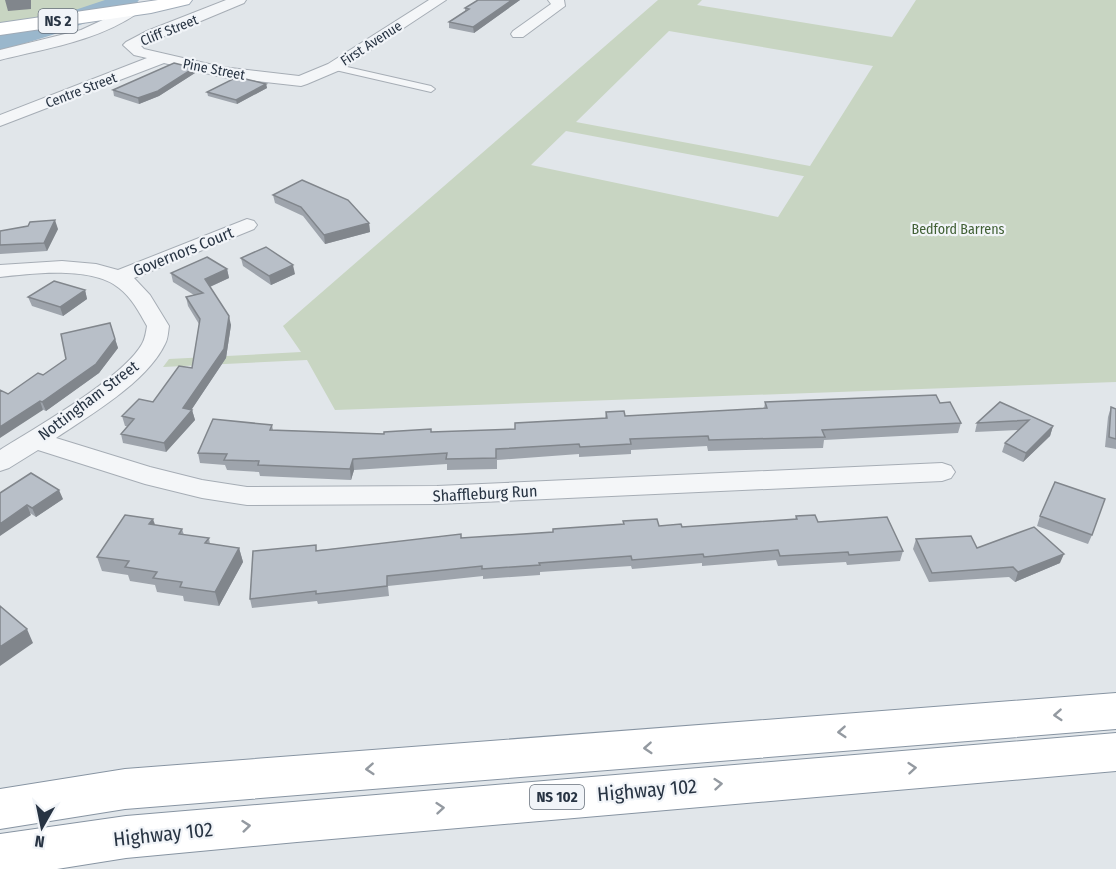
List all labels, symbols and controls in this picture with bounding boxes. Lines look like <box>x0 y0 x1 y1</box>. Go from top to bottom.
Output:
road number: NS 2 <box>38 9 78 33</box>
street label: Cliff Street <box>138 11 201 50</box>
street label: First Avenue <box>337 17 405 70</box>
street label: Pine Street <box>181 55 247 84</box>
street label: Centre Street <box>43 69 120 112</box>
park label: Bedford Barrens <box>911 221 1005 238</box>
street label: Governors Court <box>130 222 237 280</box>
street label: Nottingham Street <box>35 356 143 444</box>
street label: Shaffleburg Run <box>432 481 538 506</box>
one-way arrow <box>1053 709 1062 722</box>
one-way arrow <box>838 725 847 738</box>
one-way arrow <box>643 741 652 754</box>
one-way arrow <box>907 762 917 775</box>
one-way arrow <box>365 763 374 776</box>
street label: Highway 102 <box>596 774 698 806</box>
one-way arrow <box>713 778 722 791</box>
road number: NS 102 <box>530 785 584 809</box>
north arrow <box>12 797 72 857</box>
one-way arrow <box>435 802 444 815</box>
street label: Highway 102 <box>112 817 214 851</box>
one-way arrow <box>241 820 250 833</box>
text: N <box>34 831 46 851</box>

